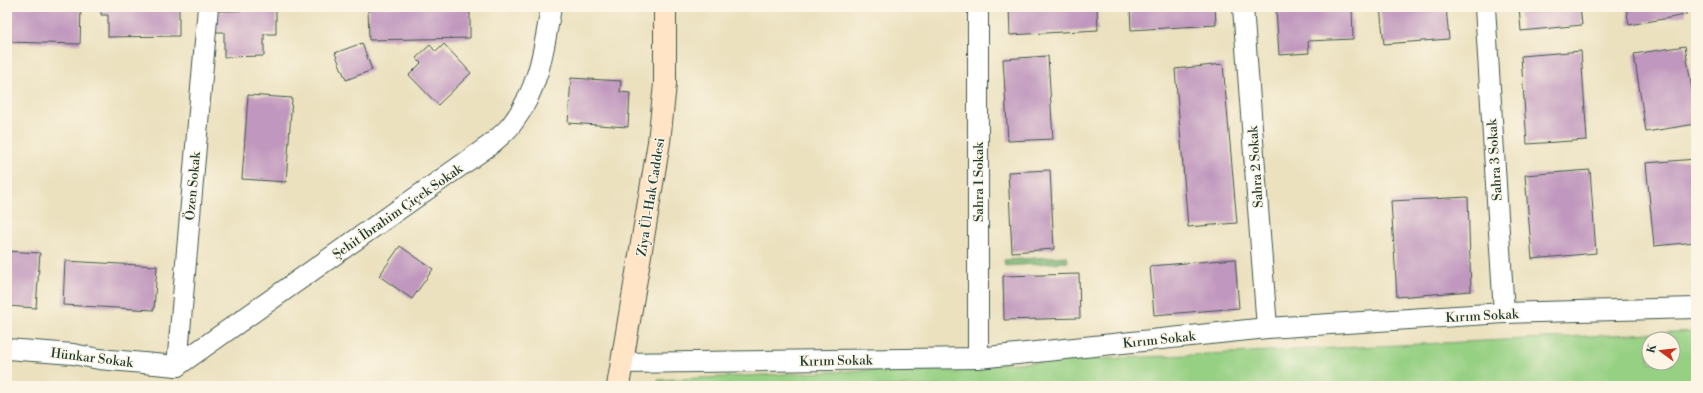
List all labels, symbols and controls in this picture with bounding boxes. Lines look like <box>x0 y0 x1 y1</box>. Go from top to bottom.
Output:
street label: Sahra 3 Sokak <box>1484 117 1506 201</box>
street label: Sahra 2 Sokak <box>1245 124 1267 208</box>
street label: Ziya Ül-Hak Caddesi <box>633 136 668 258</box>
street label: Sahra 1 Sokak <box>971 141 987 222</box>
street label: Özen Sokak <box>181 150 204 221</box>
street label: Şehit İbrahim Çiçek Sokak <box>329 159 467 263</box>
street label: Kırım Sokak <box>1445 306 1520 326</box>
street label: Kırım Sokak <box>1122 328 1197 352</box>
north arrow <box>1641 331 1681 371</box>
text: K <box>1644 342 1661 355</box>
street label: Hünkar Sokak <box>50 345 135 371</box>
street label: Kırım Sokak <box>799 352 874 370</box>

